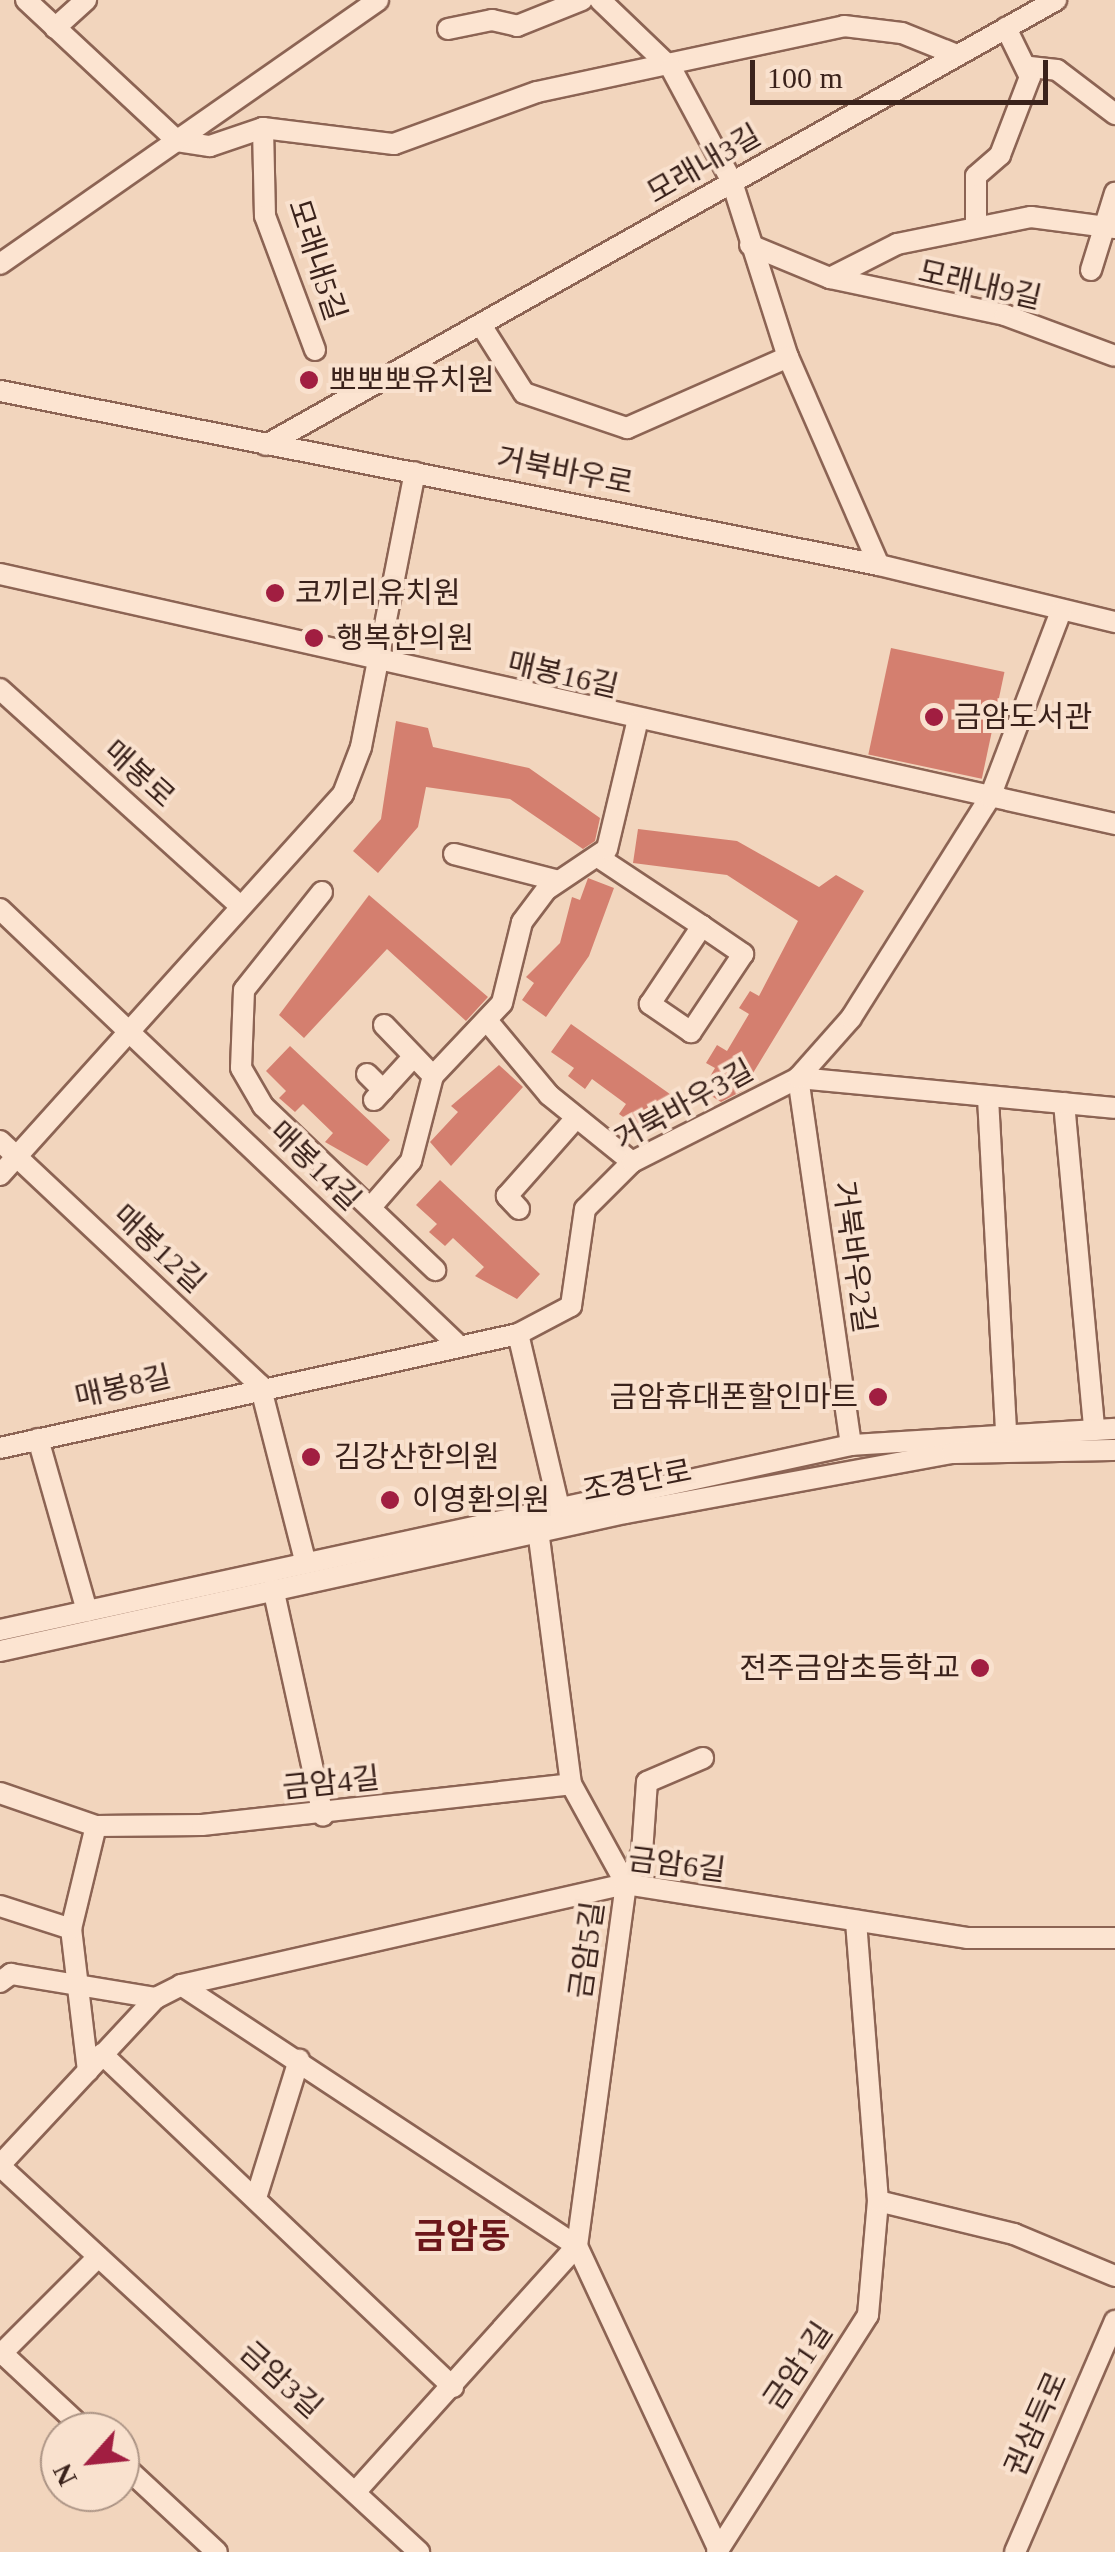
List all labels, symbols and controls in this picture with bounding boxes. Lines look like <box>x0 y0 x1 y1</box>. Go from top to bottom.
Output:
scale bar <box>755 40 1052 102</box>
text: 100 m <box>767 61 843 94</box>
street label: 모래내3길 <box>641 117 767 211</box>
street label: 모래내5길 <box>281 195 353 325</box>
street label: 모래내9길 <box>915 253 1045 317</box>
place label: 뽀뽀뽀유치원 <box>329 362 495 398</box>
marker: 뽀뽀뽀유치원 <box>298 369 320 391</box>
street label: 거북바우로 <box>494 440 636 502</box>
place label: 코끼리유치원 <box>295 575 461 611</box>
marker: 코끼리유치원 <box>264 582 286 604</box>
place label: 행복한의원 <box>336 620 474 656</box>
marker: 행복한의원 <box>301 625 327 651</box>
street label: 매봉16길 <box>504 645 622 705</box>
place label: 금암도서관 <box>954 699 1092 735</box>
marker: 금암도서관 <box>923 706 945 728</box>
street label: 매봉로 <box>96 733 182 815</box>
street label: 거북바우3길 <box>608 1052 760 1158</box>
street label: 매봉14길 <box>262 1114 368 1218</box>
street label: 거북바우2길 <box>826 1179 882 1335</box>
street label: 매봉12길 <box>105 1197 213 1301</box>
street label: 매봉8길 <box>71 1358 175 1416</box>
place label: 금암휴대폰할인마트 <box>610 1379 858 1415</box>
marker: 금암휴대폰할인마트 <box>867 1386 889 1408</box>
place label: 김강산한의원 <box>334 1439 500 1475</box>
marker: 김강산한의원 <box>298 1444 324 1470</box>
street label: 조경단로 <box>579 1453 695 1509</box>
place label: 이영환의원 <box>412 1482 550 1518</box>
marker: 이영환의원 <box>377 1487 403 1513</box>
place label: 전주금암초등학교 <box>739 1650 960 1686</box>
marker: 전주금암초등학교 <box>969 1657 991 1679</box>
street label: 금암4길 <box>280 1760 382 1806</box>
street label: 금암6길 <box>626 1841 728 1889</box>
street label: 금암5길 <box>562 1899 612 2001</box>
district label: 금암동 <box>414 2216 510 2258</box>
street label: 금암1길 <box>756 2315 840 2417</box>
street label: 금암3길 <box>233 2334 329 2426</box>
street label: 권삼득로 <box>997 2366 1075 2482</box>
north arrow <box>40 2412 140 2512</box>
text: N <box>46 2459 83 2491</box>

